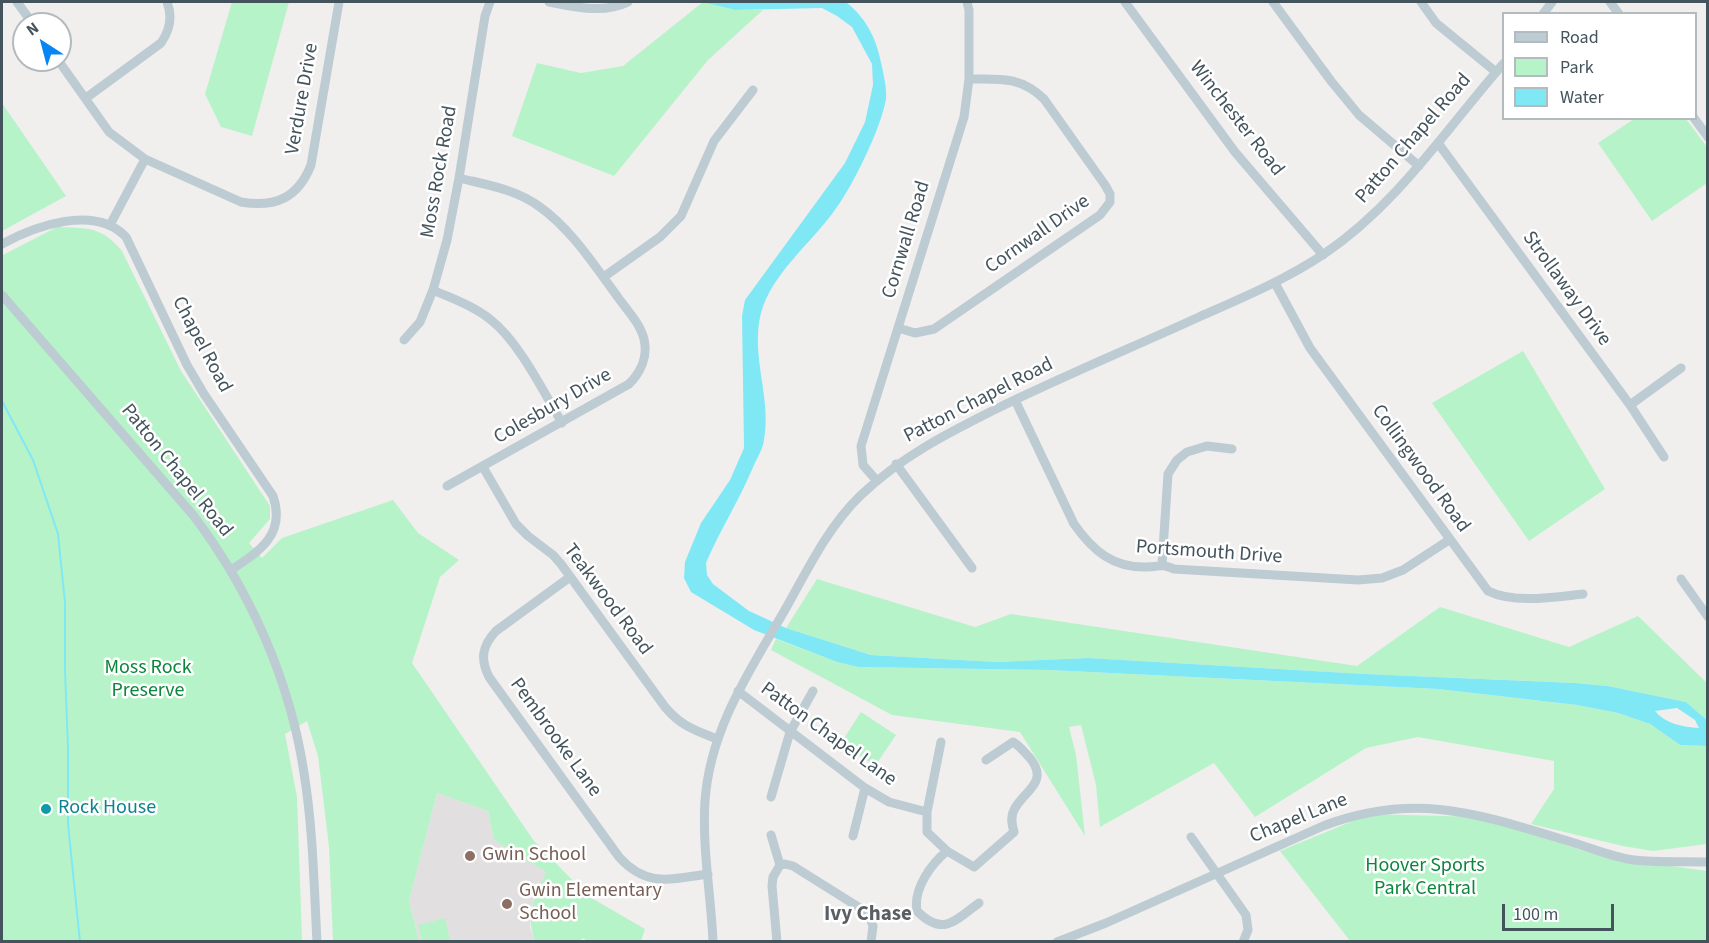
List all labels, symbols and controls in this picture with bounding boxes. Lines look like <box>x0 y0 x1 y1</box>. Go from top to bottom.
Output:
north arrow <box>12 12 72 72</box>
legend <box>1502 12 1697 120</box>
text: N <box>22 17 43 41</box>
text: Road <box>1560 25 1599 50</box>
street label: Verdure Drive <box>281 41 325 157</box>
text: Park <box>1560 55 1594 80</box>
street label: Winchester Road <box>1184 57 1288 181</box>
street label: Patton Chapel Road <box>1351 69 1477 209</box>
text: Water <box>1560 85 1604 110</box>
street label: Moss Rock Road <box>417 104 463 240</box>
street label: Cornwall Road <box>878 178 936 302</box>
street label: Cornwall Drive <box>981 190 1095 280</box>
street label: Strollaway Drive <box>1516 227 1616 351</box>
street label: Chapel Road <box>166 293 236 397</box>
street label: Patton Chapel Road <box>900 353 1058 449</box>
street label: Colesbury Drive <box>490 364 616 450</box>
street label: Patton Chapel Road <box>115 400 237 542</box>
street label: Collingwood Road <box>1366 400 1474 538</box>
street label: Portsmouth Drive <box>1135 536 1283 570</box>
street label: Teakwood Road <box>557 540 657 660</box>
park label: Moss Rock Preserve <box>104 657 192 704</box>
street label: Pembrooke Lane <box>504 674 606 802</box>
street label: Patton Chapel Lane <box>755 678 901 792</box>
street label: Chapel Lane <box>1247 789 1351 849</box>
place label: Rock House <box>58 797 156 821</box>
marker: Rock House <box>39 802 53 816</box>
place label: Gwin School <box>482 844 586 868</box>
marker: Gwin School <box>463 849 477 863</box>
park label: Hoover Sports Park Central <box>1365 855 1485 902</box>
place label: Gwin Elementary School <box>519 880 662 927</box>
scale bar <box>1505 892 1618 930</box>
marker: Gwin Elementary School <box>500 897 514 911</box>
district label: Ivy Chase <box>824 902 912 928</box>
text: 100 m <box>1513 902 1558 927</box>

